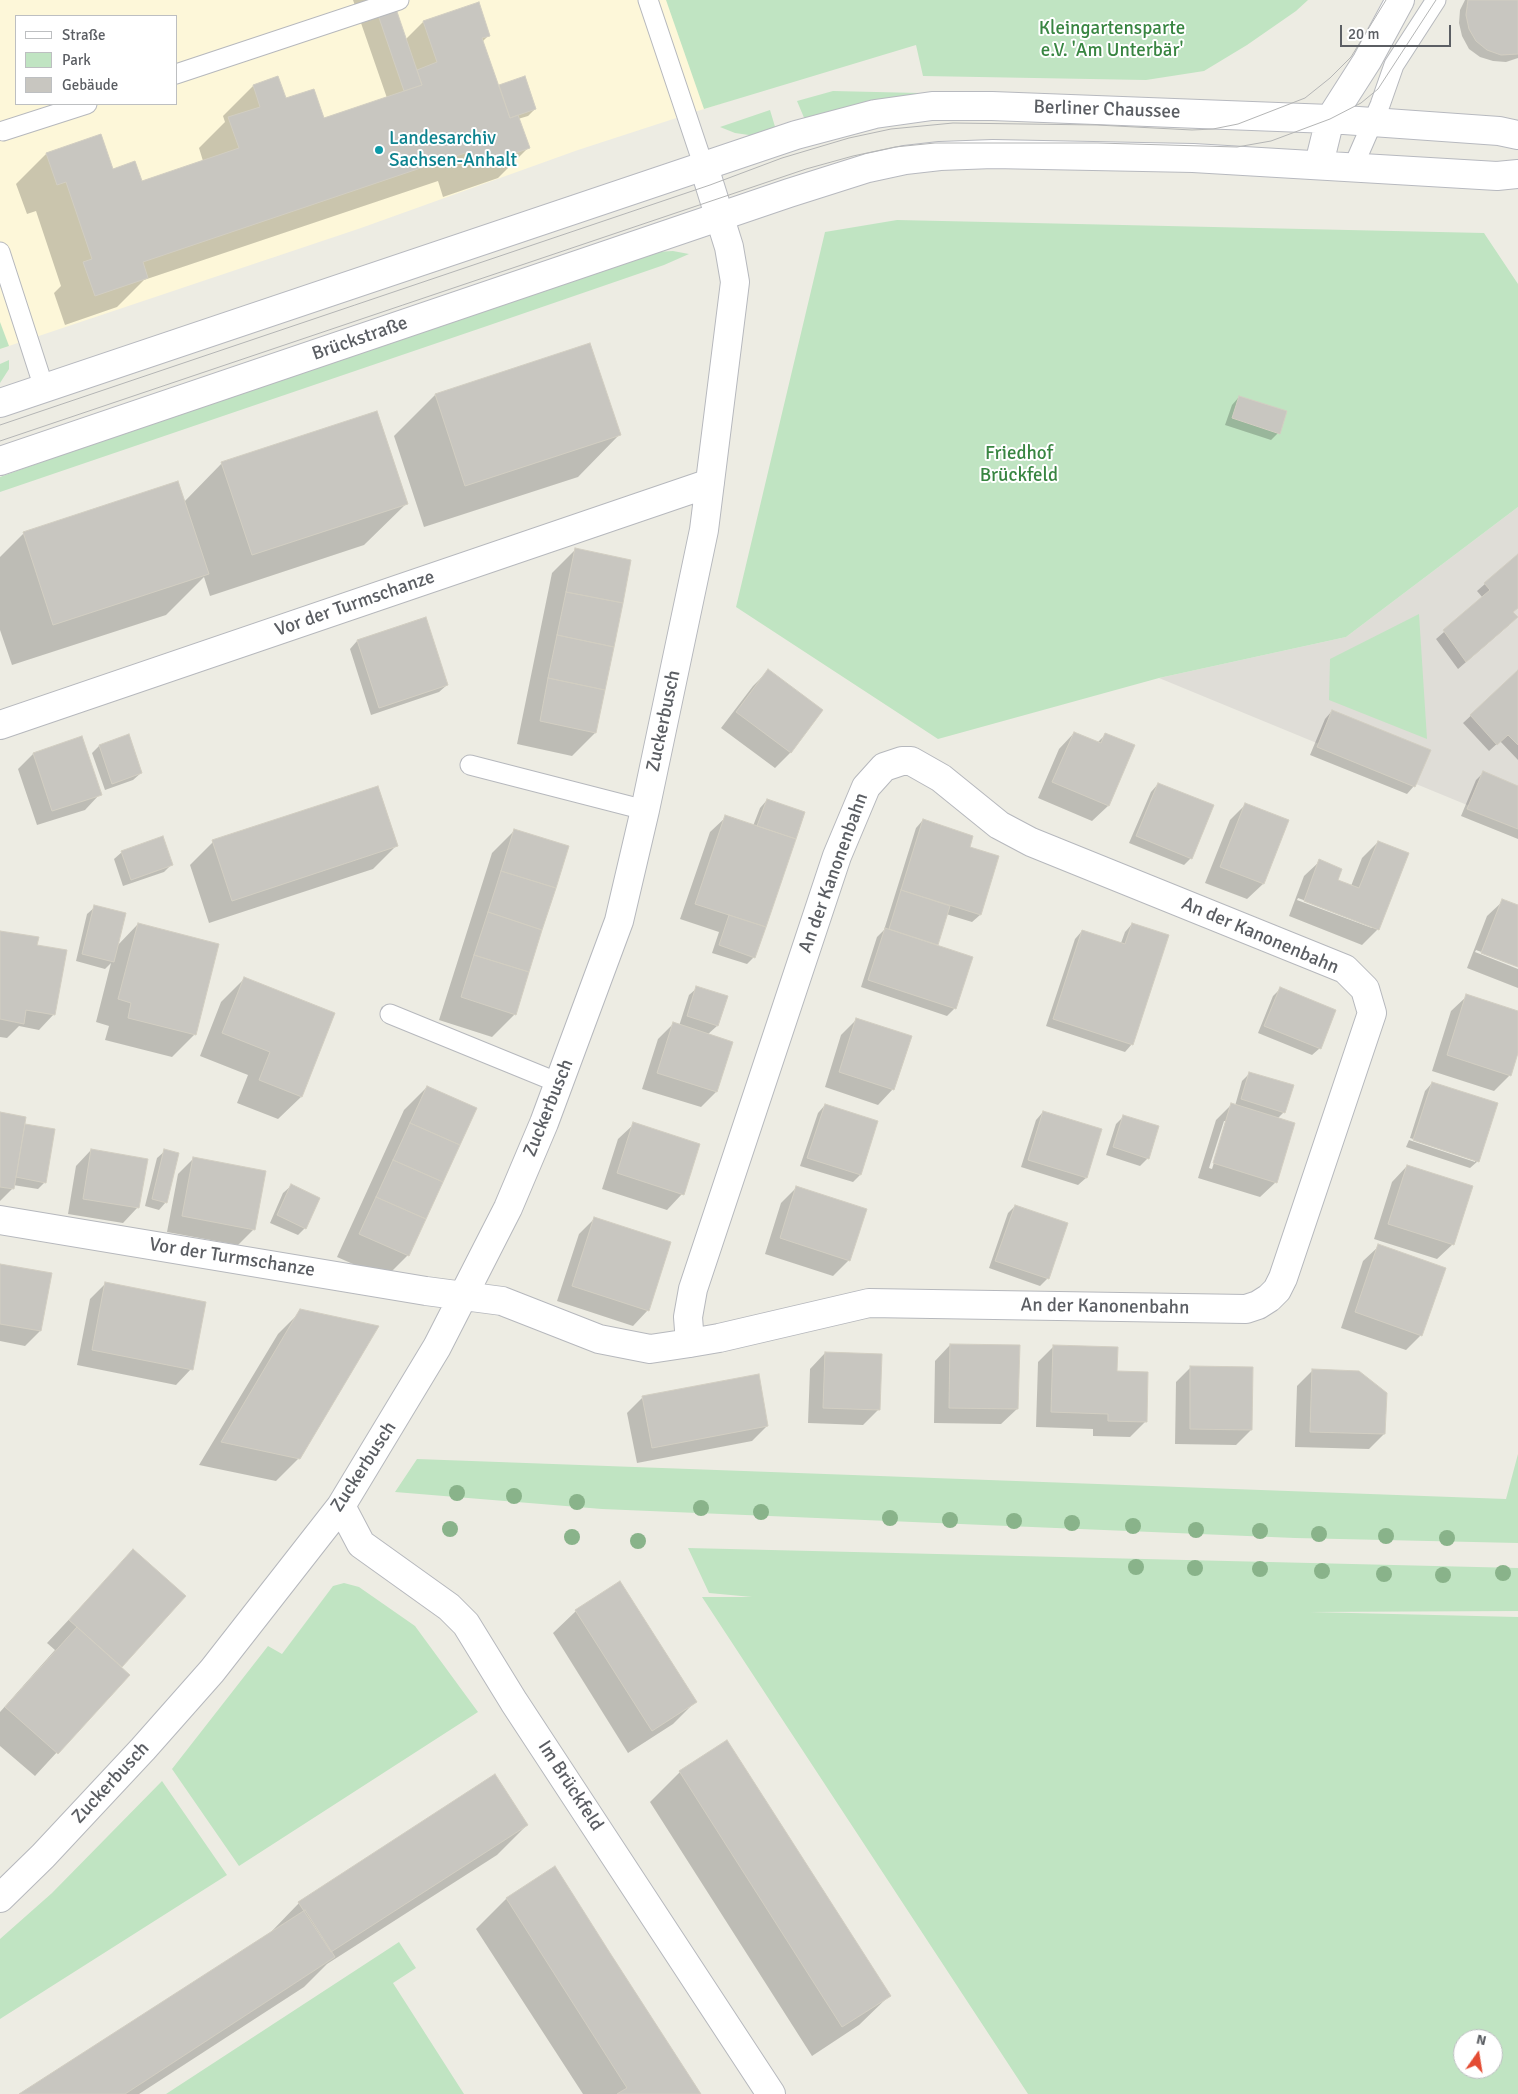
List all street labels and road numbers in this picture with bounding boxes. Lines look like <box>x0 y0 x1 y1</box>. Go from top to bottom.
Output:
street label: Berliner Chaussee <box>1033 96 1181 124</box>
street label: Brückstraße <box>309 312 411 366</box>
street label: Vor der Turmschanze <box>272 566 438 642</box>
street label: Zuckerbusch <box>642 668 686 774</box>
street label: An der Kanonenbahn <box>794 790 874 956</box>
street label: An der Kanonenbahn <box>1178 893 1342 979</box>
street label: Zuckerbusch <box>519 1056 579 1160</box>
street label: Vor der Turmschanze <box>148 1234 316 1282</box>
street label: An der Kanonenbahn <box>1020 1294 1190 1320</box>
street label: Zuckerbusch <box>326 1418 402 1516</box>
street label: Zuckerbusch <box>67 1737 155 1829</box>
street label: Im Brückfeld <box>532 1737 608 1835</box>

